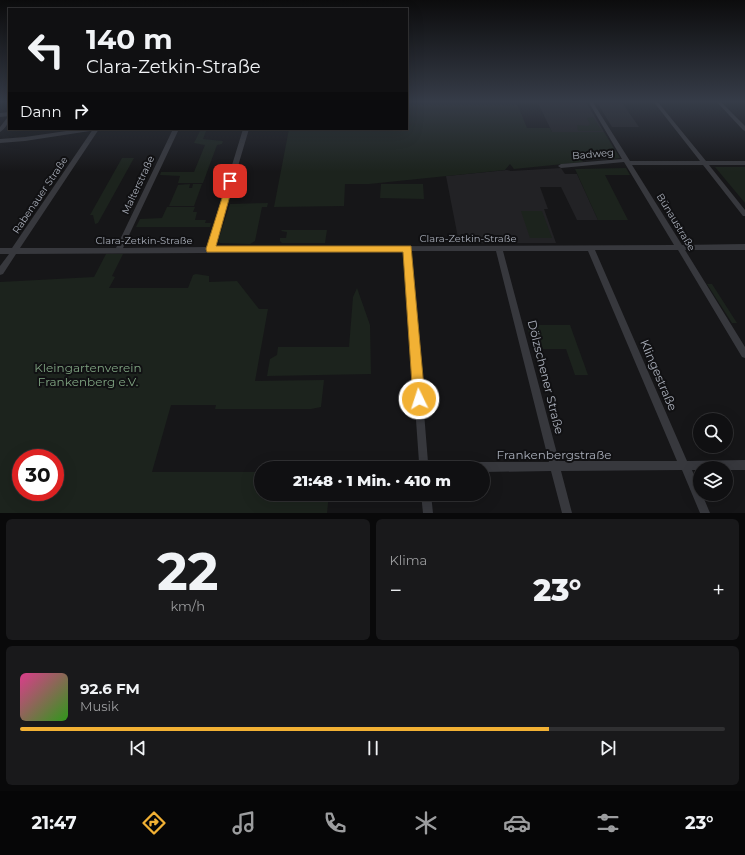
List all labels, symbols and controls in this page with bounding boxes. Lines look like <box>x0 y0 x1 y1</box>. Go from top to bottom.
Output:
text: 140 m <box>86 22 173 56</box>
icon: left <box>20 24 72 76</box>
text: Clara-Zetkin-Straße <box>86 56 261 78</box>
icon: right <box>70 100 92 122</box>
text: Dann <box>20 102 62 121</box>
street label: Badweg <box>572 146 614 162</box>
street label: Rabenauer Straße <box>9 154 71 236</box>
street label: Malterstraße <box>119 154 157 216</box>
pin <box>213 164 247 198</box>
icon: arrive <box>219 170 241 192</box>
street label: Bünaustraße <box>654 191 698 253</box>
street label: Clara-Zetkin-Straße <box>420 232 516 245</box>
street label: Clara-Zetkin-Straße <box>96 234 192 247</box>
street label: Dölzschener Straße <box>525 318 567 436</box>
street label: Klingestraße <box>637 337 681 413</box>
park label: Kleingartenverein Frankenberg e.V. <box>34 360 142 389</box>
position arrow <box>398 378 440 420</box>
map controls <box>693 413 733 501</box>
button: search <box>693 413 733 453</box>
street label: Frankenbergstraße <box>497 447 611 462</box>
speed limit sign: 30 <box>12 449 64 501</box>
button: layers <box>693 461 733 501</box>
text: 21:48 · 1 Min. · 410 m <box>293 471 451 490</box>
text: 22 <box>157 540 218 603</box>
text: Klima <box>390 552 427 568</box>
text: 23° <box>533 572 581 609</box>
text: − <box>390 577 402 604</box>
text: + <box>712 577 725 604</box>
text: km/h <box>170 598 205 614</box>
text: 92.6 FM <box>80 679 140 698</box>
text: Musik <box>80 698 119 714</box>
icon: previous <box>127 737 149 759</box>
icon: pause <box>362 737 384 759</box>
icon: next <box>597 737 619 759</box>
icon: directions <box>140 809 168 837</box>
icon: music <box>230 809 258 837</box>
icon: phone <box>321 809 349 837</box>
icon: climate <box>412 809 440 837</box>
icon: car <box>503 809 531 837</box>
icon: filters <box>594 809 622 837</box>
text: 21:47 <box>31 812 77 834</box>
text: 23° <box>685 812 714 834</box>

